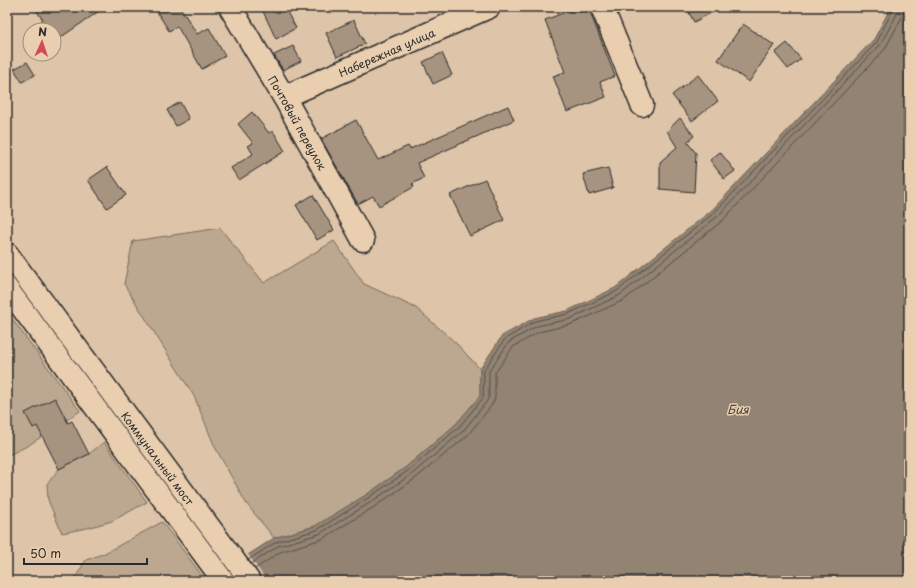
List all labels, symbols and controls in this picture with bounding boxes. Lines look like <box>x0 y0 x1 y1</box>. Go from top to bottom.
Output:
north arrow <box>22 22 62 62</box>
text: N <box>38 23 48 40</box>
street label: Набережная улица <box>336 23 438 81</box>
street label: Почтовый переулок <box>264 72 331 173</box>
water label: Бия <box>727 400 749 418</box>
street label: Коммунальный мост <box>118 408 199 509</box>
scale bar <box>24 540 147 566</box>
text: 50 m <box>30 544 61 562</box>

